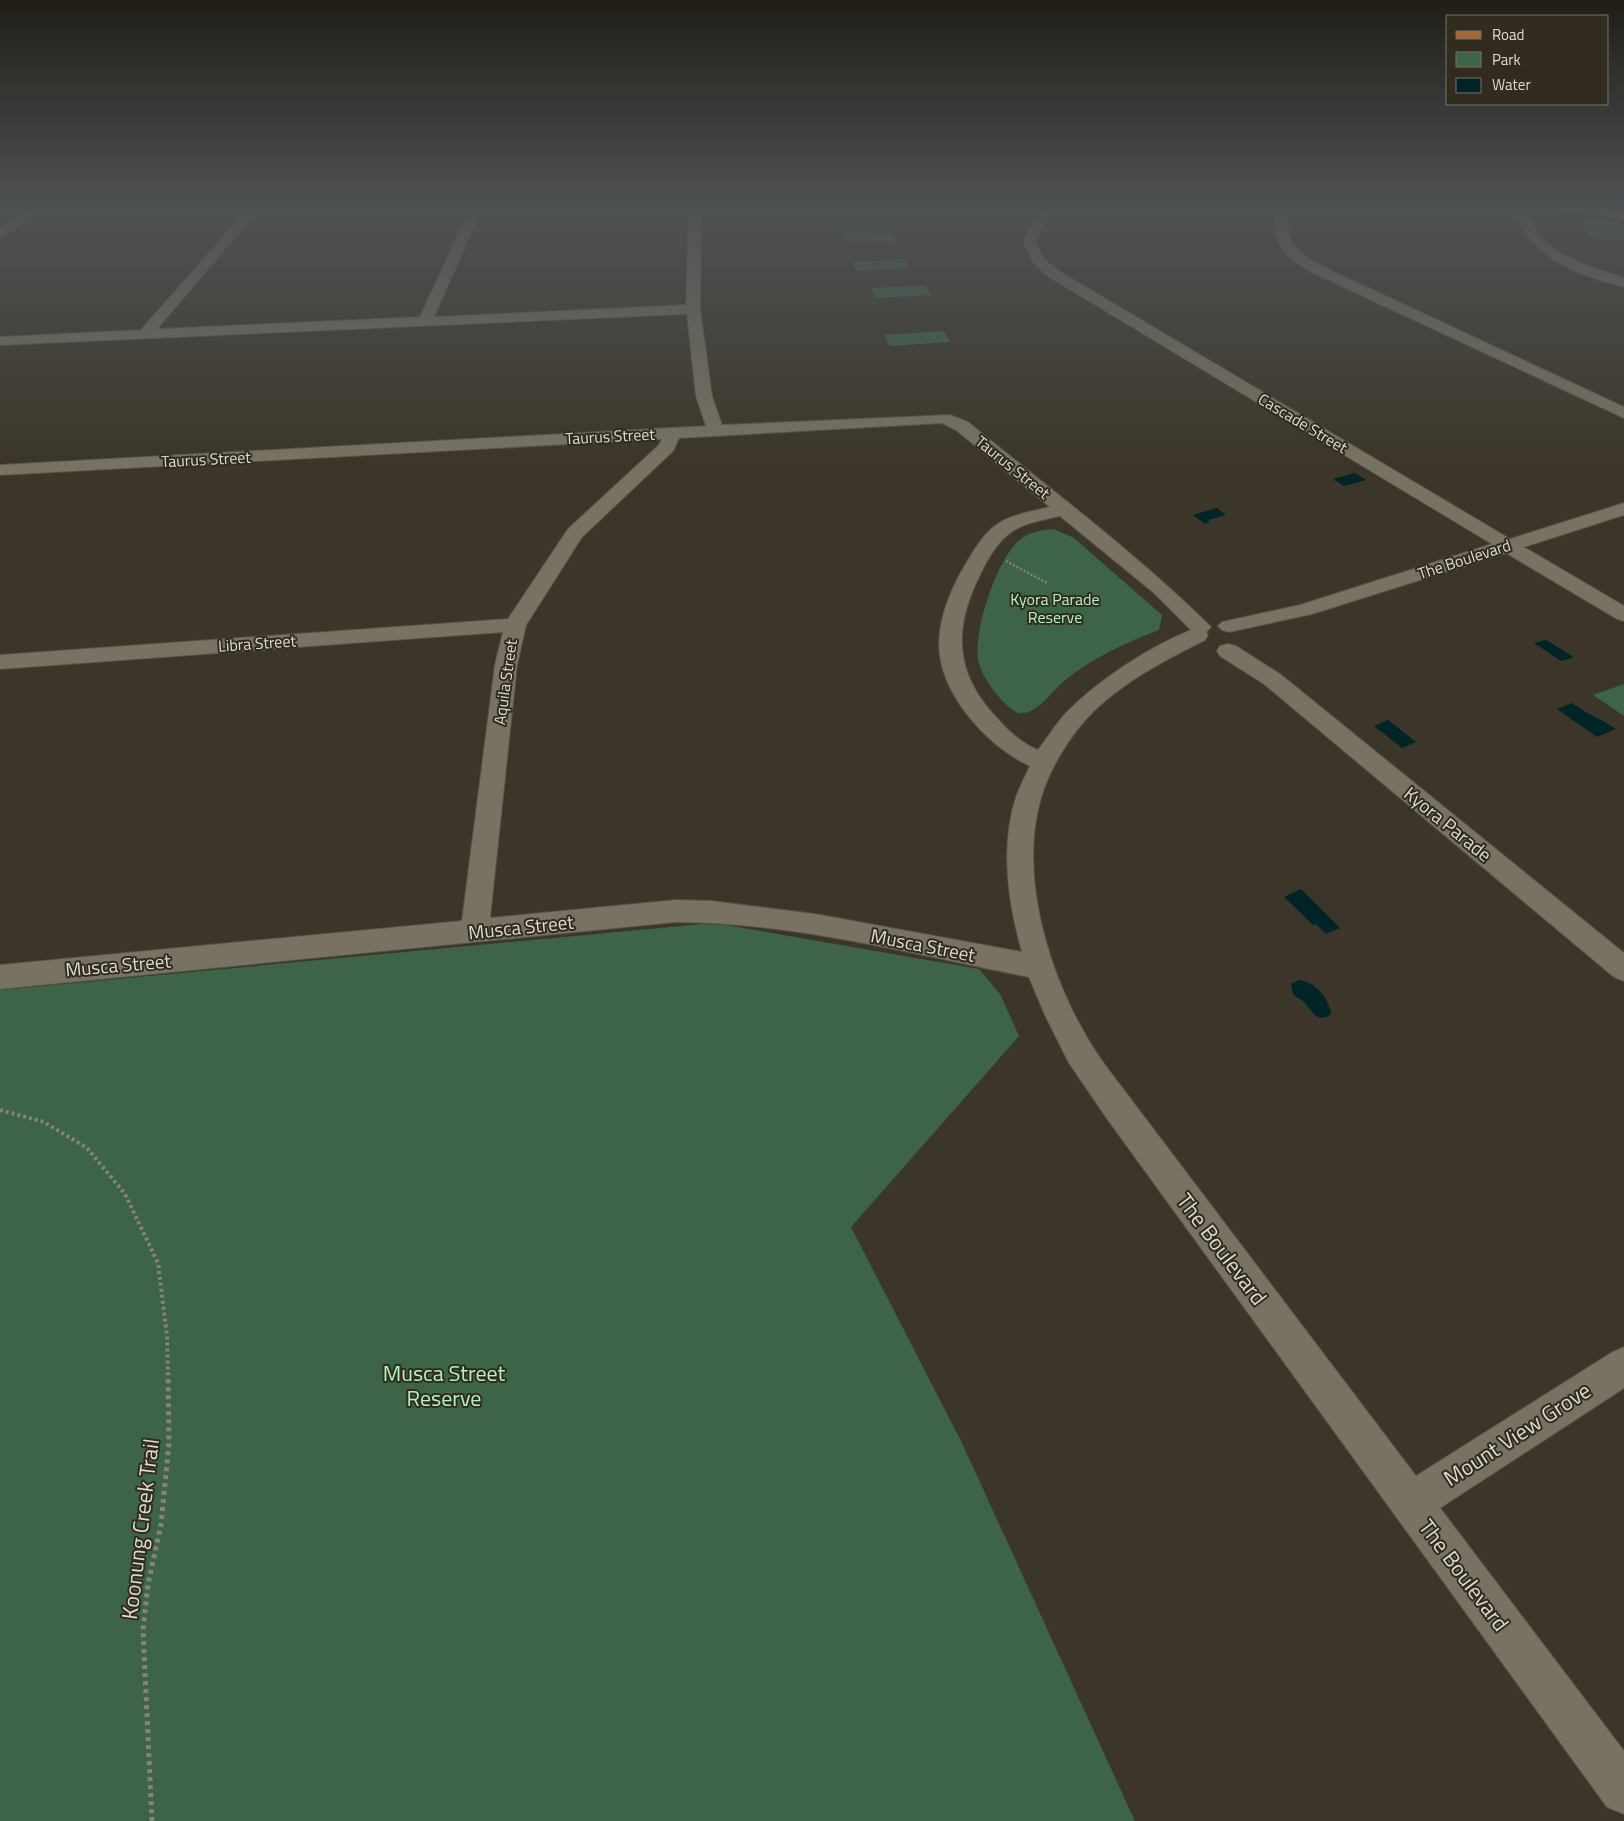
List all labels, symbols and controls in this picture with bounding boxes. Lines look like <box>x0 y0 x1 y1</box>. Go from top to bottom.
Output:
legend <box>1446 15 1609 105</box>
text: Road <box>1492 23 1524 46</box>
text: Park <box>1492 48 1521 71</box>
text: Water <box>1492 73 1531 96</box>
street label: Cascade Street <box>1254 387 1353 459</box>
street label: Taurus Street <box>565 422 656 450</box>
street label: Taurus Street <box>971 429 1056 505</box>
street label: Taurus Street <box>161 445 252 473</box>
street label: The Boulevard <box>1414 533 1514 585</box>
park label: Kyora Parade Reserve <box>1010 587 1100 629</box>
street label: Libra Street <box>217 628 297 658</box>
street label: Aquila Street <box>487 637 523 726</box>
street label: Kyora Parade <box>1398 779 1499 868</box>
street label: Musca Street <box>467 907 575 946</box>
street label: Musca Street <box>868 920 978 969</box>
street label: Musca Street <box>64 945 172 984</box>
street label: The Boulevard <box>1169 1186 1275 1312</box>
park label: Musca Street Reserve <box>383 1356 506 1415</box>
street label: Mount View Grove <box>1436 1373 1598 1495</box>
street label: Koonung Creek Trail <box>112 1437 168 1621</box>
street label: The Boulevard <box>1411 1512 1517 1638</box>

